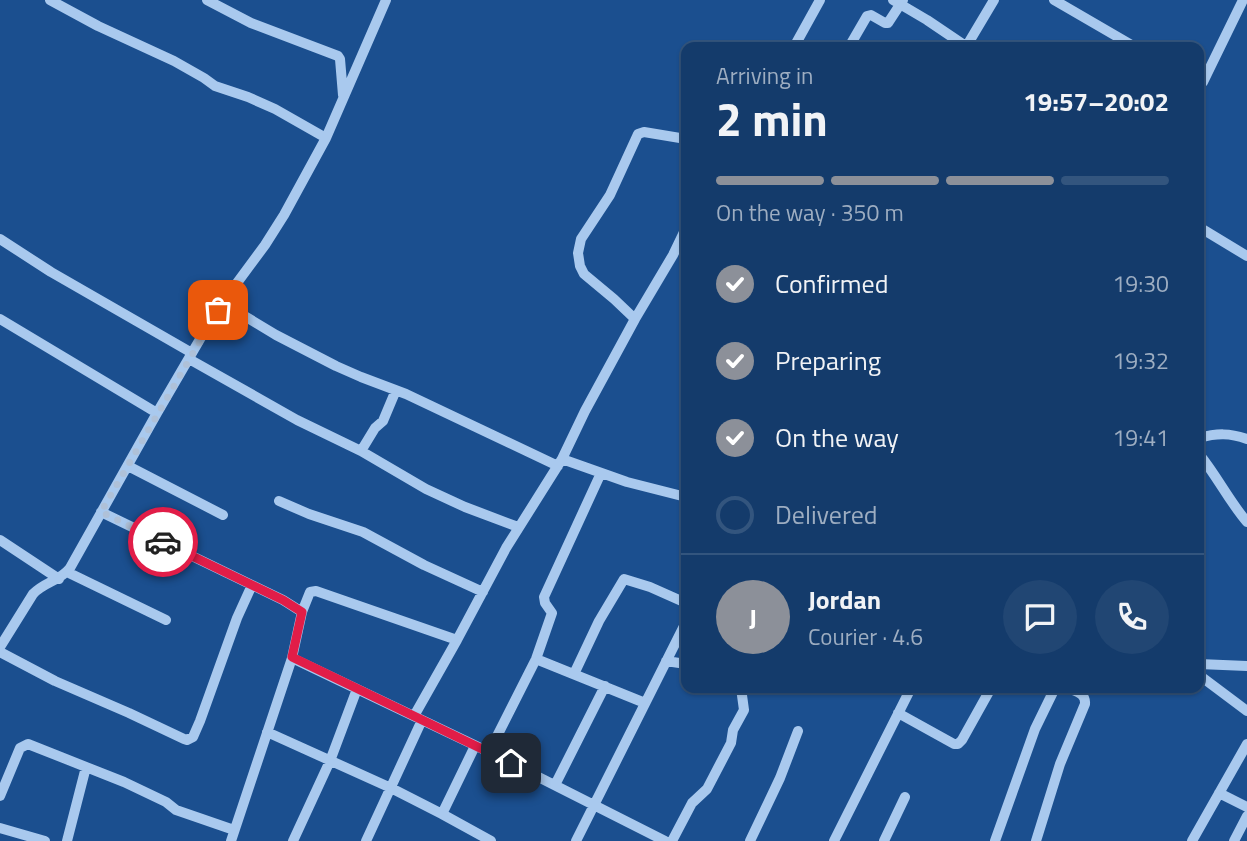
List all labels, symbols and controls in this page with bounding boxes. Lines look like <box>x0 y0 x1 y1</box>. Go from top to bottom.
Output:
text: Arriving in <box>716 58 813 93</box>
text: 19:57–20:02 <box>1023 82 1169 121</box>
text: 2 min <box>716 84 828 154</box>
text: On the way · 350 m <box>716 195 904 230</box>
text: Confirmed <box>775 264 889 303</box>
icon: check <box>716 265 754 303</box>
text: 19:30 <box>1112 266 1169 301</box>
pin <box>188 280 248 340</box>
icon: bag <box>199 291 237 329</box>
text: Preparing <box>775 341 881 380</box>
icon: check <box>716 342 754 380</box>
text: 19:32 <box>1112 343 1169 378</box>
text: On the way <box>775 418 899 457</box>
icon: check <box>716 419 754 457</box>
text: 19:41 <box>1112 420 1169 455</box>
text: Delivered <box>775 495 878 534</box>
courier <box>128 507 198 577</box>
icon: car <box>144 523 182 561</box>
text: Jordan <box>808 580 881 619</box>
button: chat <box>1003 580 1077 654</box>
button: phone <box>1095 580 1169 654</box>
text: J <box>749 598 757 637</box>
text: Courier · 4.6 <box>808 619 923 654</box>
pin <box>481 733 541 793</box>
icon: home <box>492 744 530 782</box>

